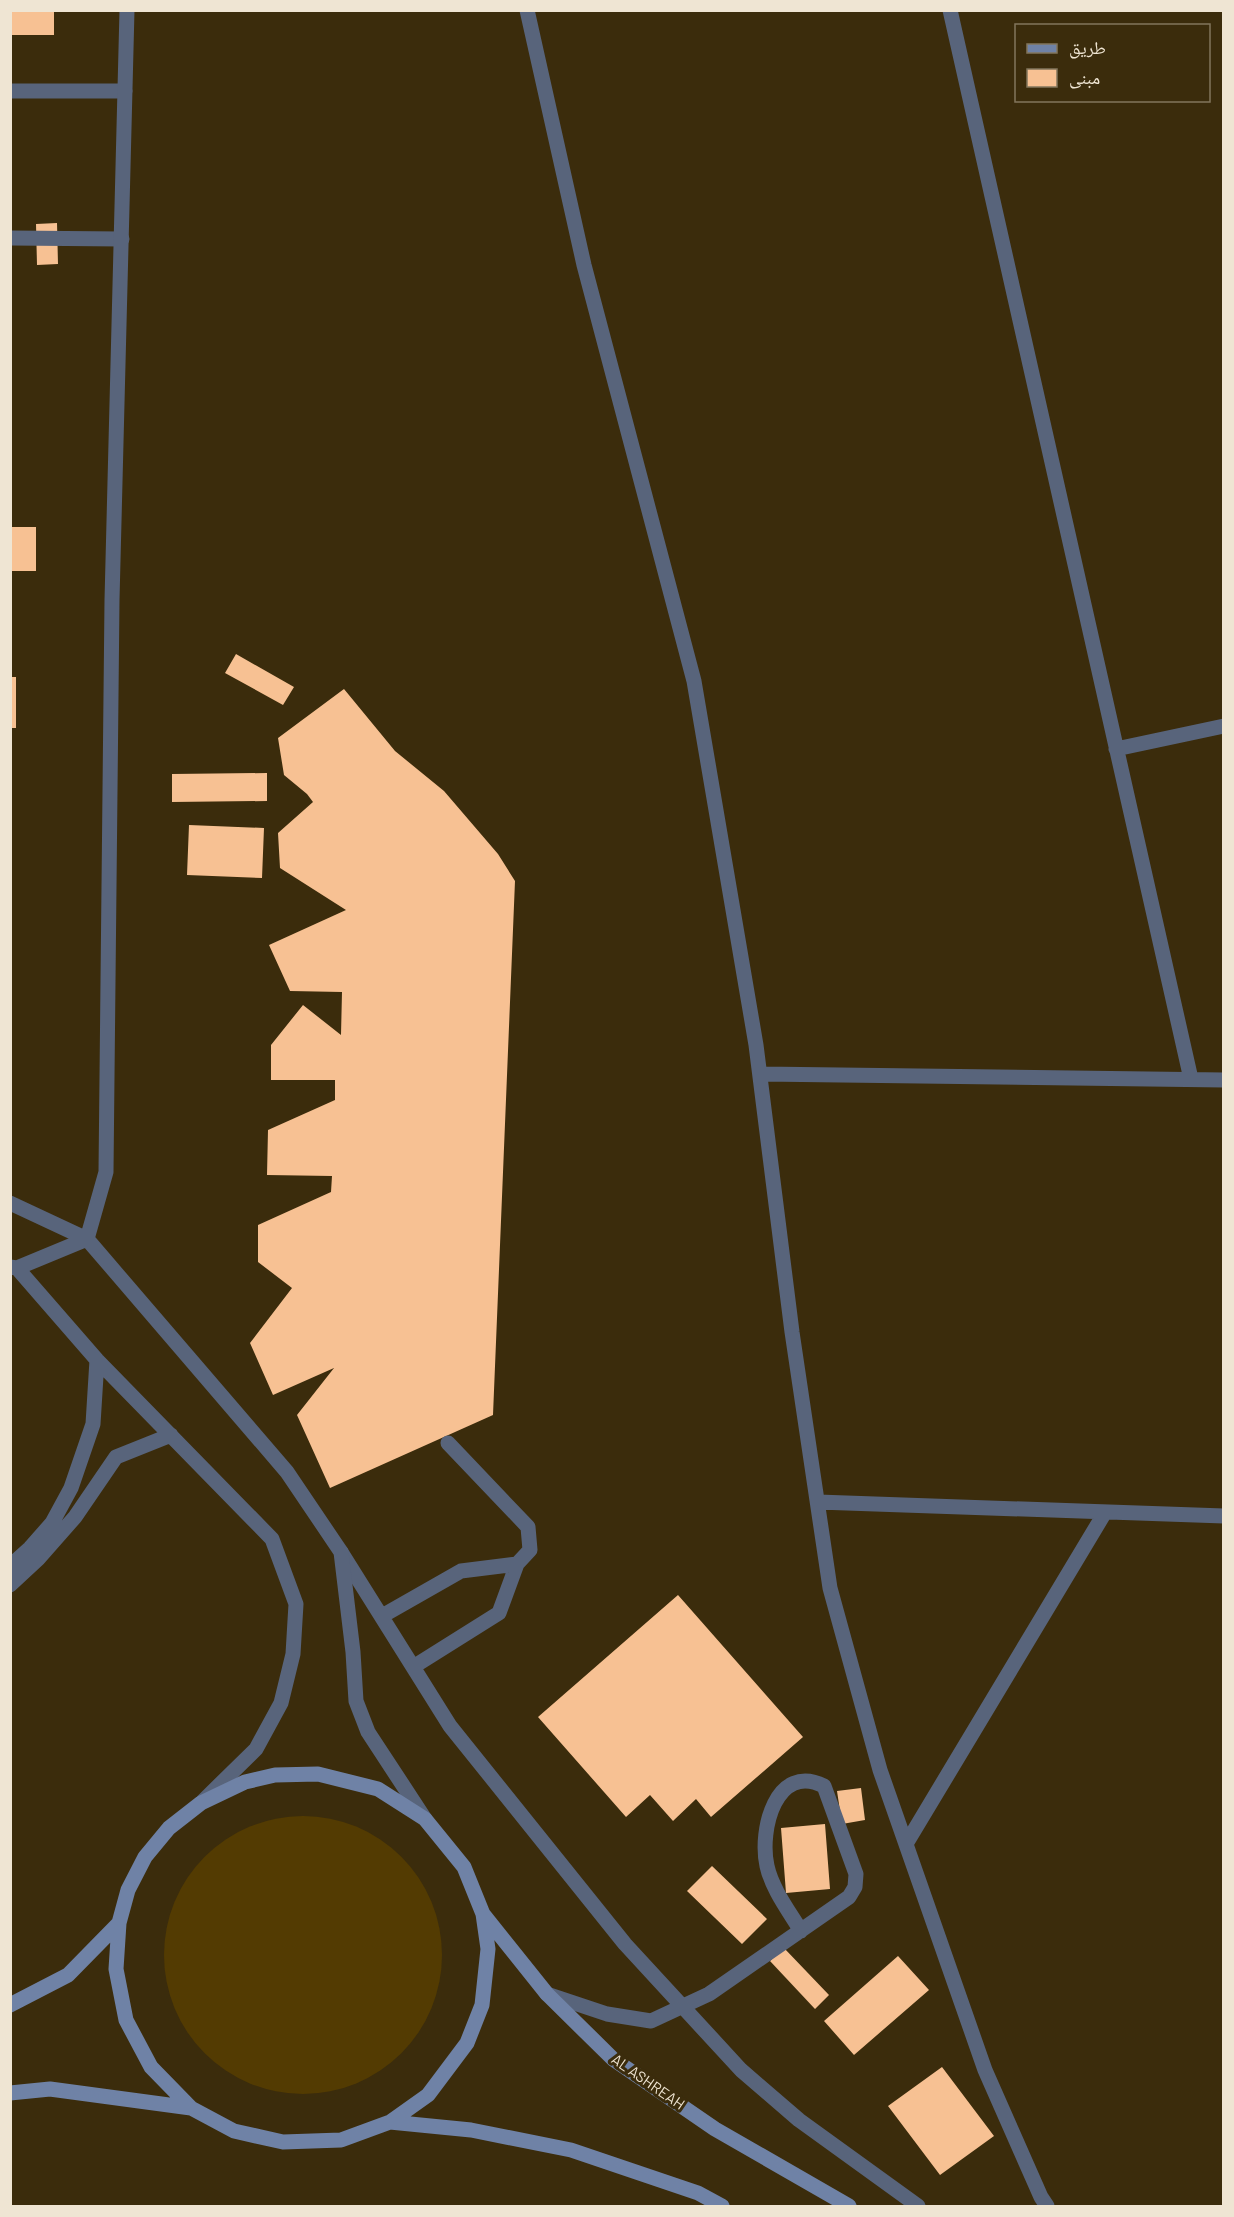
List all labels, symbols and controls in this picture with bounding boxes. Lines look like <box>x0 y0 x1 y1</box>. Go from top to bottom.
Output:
legend <box>1015 24 1210 102</box>
text: طريق <box>1069 36 1106 59</box>
text: مبنى <box>1069 66 1100 89</box>
street label: AL ASHREAH <box>609 2049 689 2113</box>

